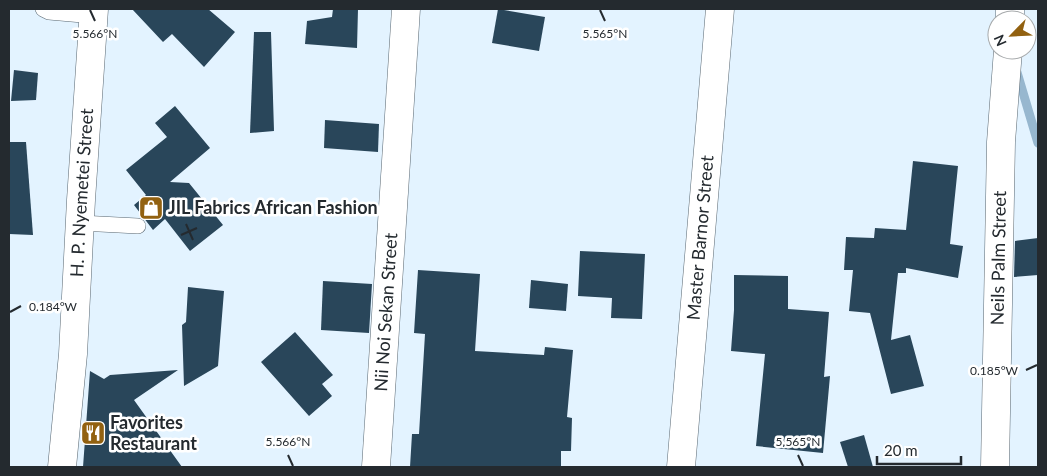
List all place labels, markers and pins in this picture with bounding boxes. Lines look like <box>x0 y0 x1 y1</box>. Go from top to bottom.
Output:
shop icon: JIL Fabrics African Fashion <box>138 195 164 221</box>
place label: JIL Fabrics African Fashion <box>168 196 378 218</box>
place label: Favorites Restaurant <box>110 411 197 454</box>
restaurant icon: Favorites Restaurant <box>80 420 106 446</box>

